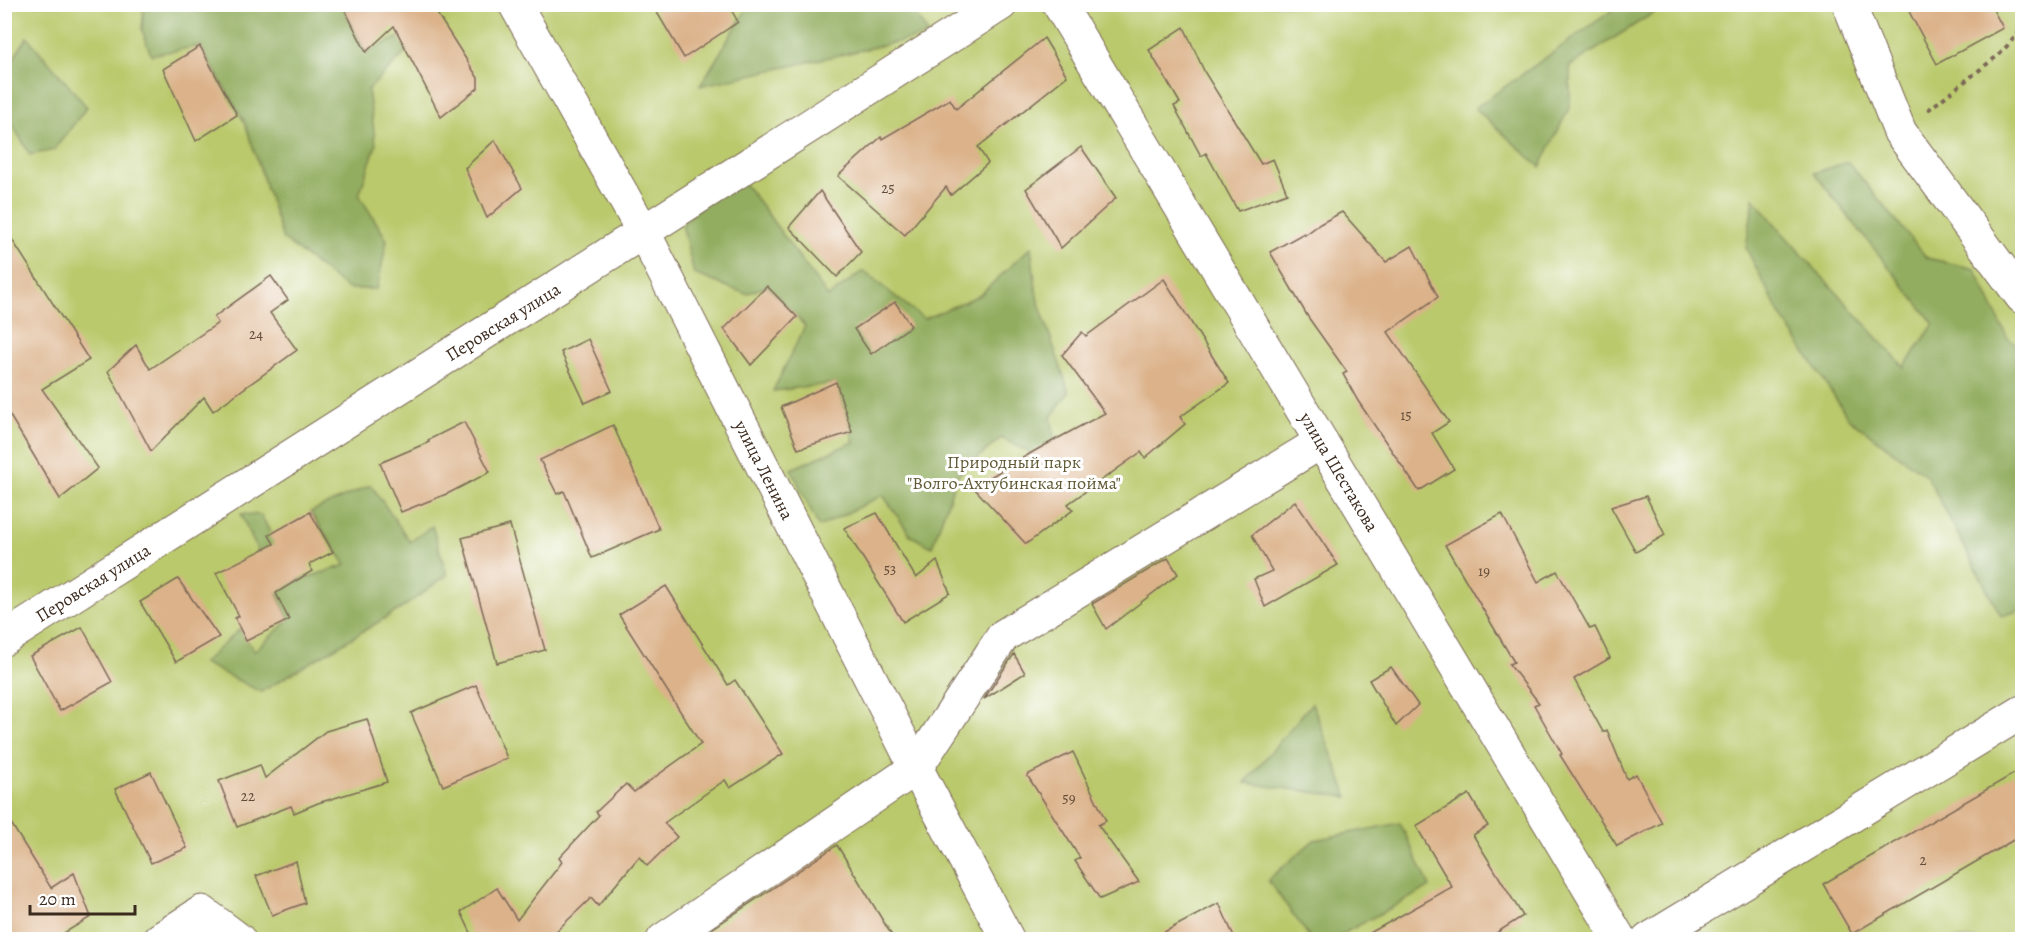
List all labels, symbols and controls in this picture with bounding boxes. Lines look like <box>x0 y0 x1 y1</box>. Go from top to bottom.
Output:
house number: 25 <box>881 178 895 198</box>
street label: Перовская улица <box>441 277 566 367</box>
house number: 24 <box>249 324 263 344</box>
house number: 15 <box>1400 405 1412 425</box>
street label: улица Шестакова <box>1293 407 1385 537</box>
street label: улица Ленина <box>728 415 800 525</box>
park label: Природный парк "Волго-Ахтубинская пойма" <box>907 450 1121 495</box>
street label: Перовская улица <box>31 538 156 628</box>
house number: 53 <box>884 559 896 579</box>
house number: 19 <box>1478 561 1490 581</box>
house number: 22 <box>241 786 255 806</box>
house number: 59 <box>1062 788 1076 808</box>
house number: 2 <box>1919 850 1927 870</box>
scale bar <box>30 878 135 916</box>
text: 20 m <box>39 887 76 911</box>

